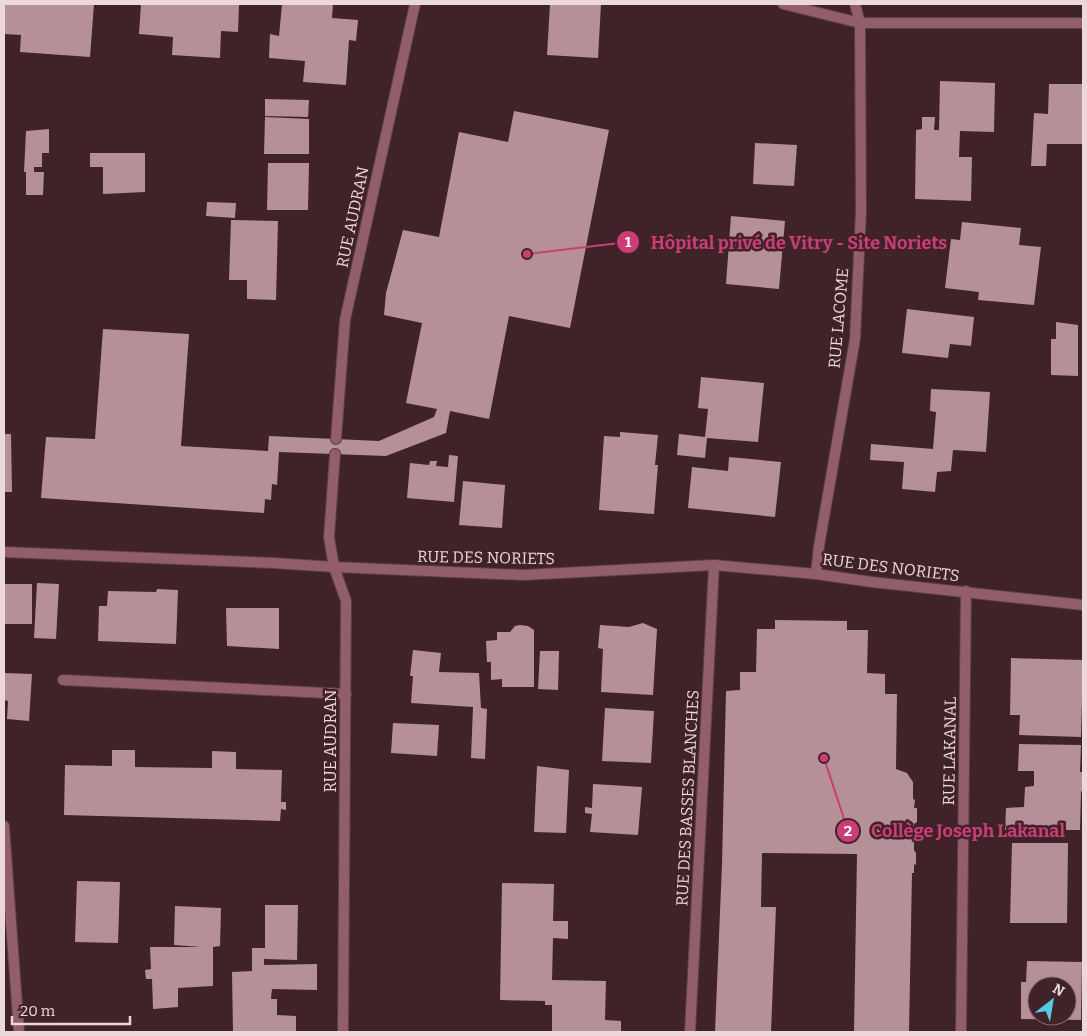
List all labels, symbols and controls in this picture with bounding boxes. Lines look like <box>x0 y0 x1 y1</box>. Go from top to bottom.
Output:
street label: RUE AUDRAN <box>332 164 373 269</box>
callout: Hôpital privé de Vitry - Site Noriets <box>616 226 957 259</box>
text: Hôpital privé de Vitry - Site Noriets <box>651 232 947 254</box>
text: 1 <box>625 233 632 251</box>
street label: RUE LACOME <box>825 267 852 369</box>
street label: RUE DES NORIETS <box>417 547 555 568</box>
street label: RUE DES NORIETS <box>821 550 961 585</box>
street label: RUE AUDRAN <box>321 689 340 792</box>
street label: RUE DES BASSES BLANCHES <box>672 689 703 907</box>
street label: RUE LAKANAL <box>939 696 960 805</box>
callout: Collège Joseph Lakanal <box>836 814 1075 847</box>
text: Collège Joseph Lakanal <box>871 820 1065 842</box>
text: 2 <box>844 822 852 840</box>
north arrow <box>1027 976 1077 1026</box>
text: N <box>1049 980 1068 1000</box>
scale bar <box>12 994 130 1026</box>
text: 20 m <box>20 1002 56 1020</box>

